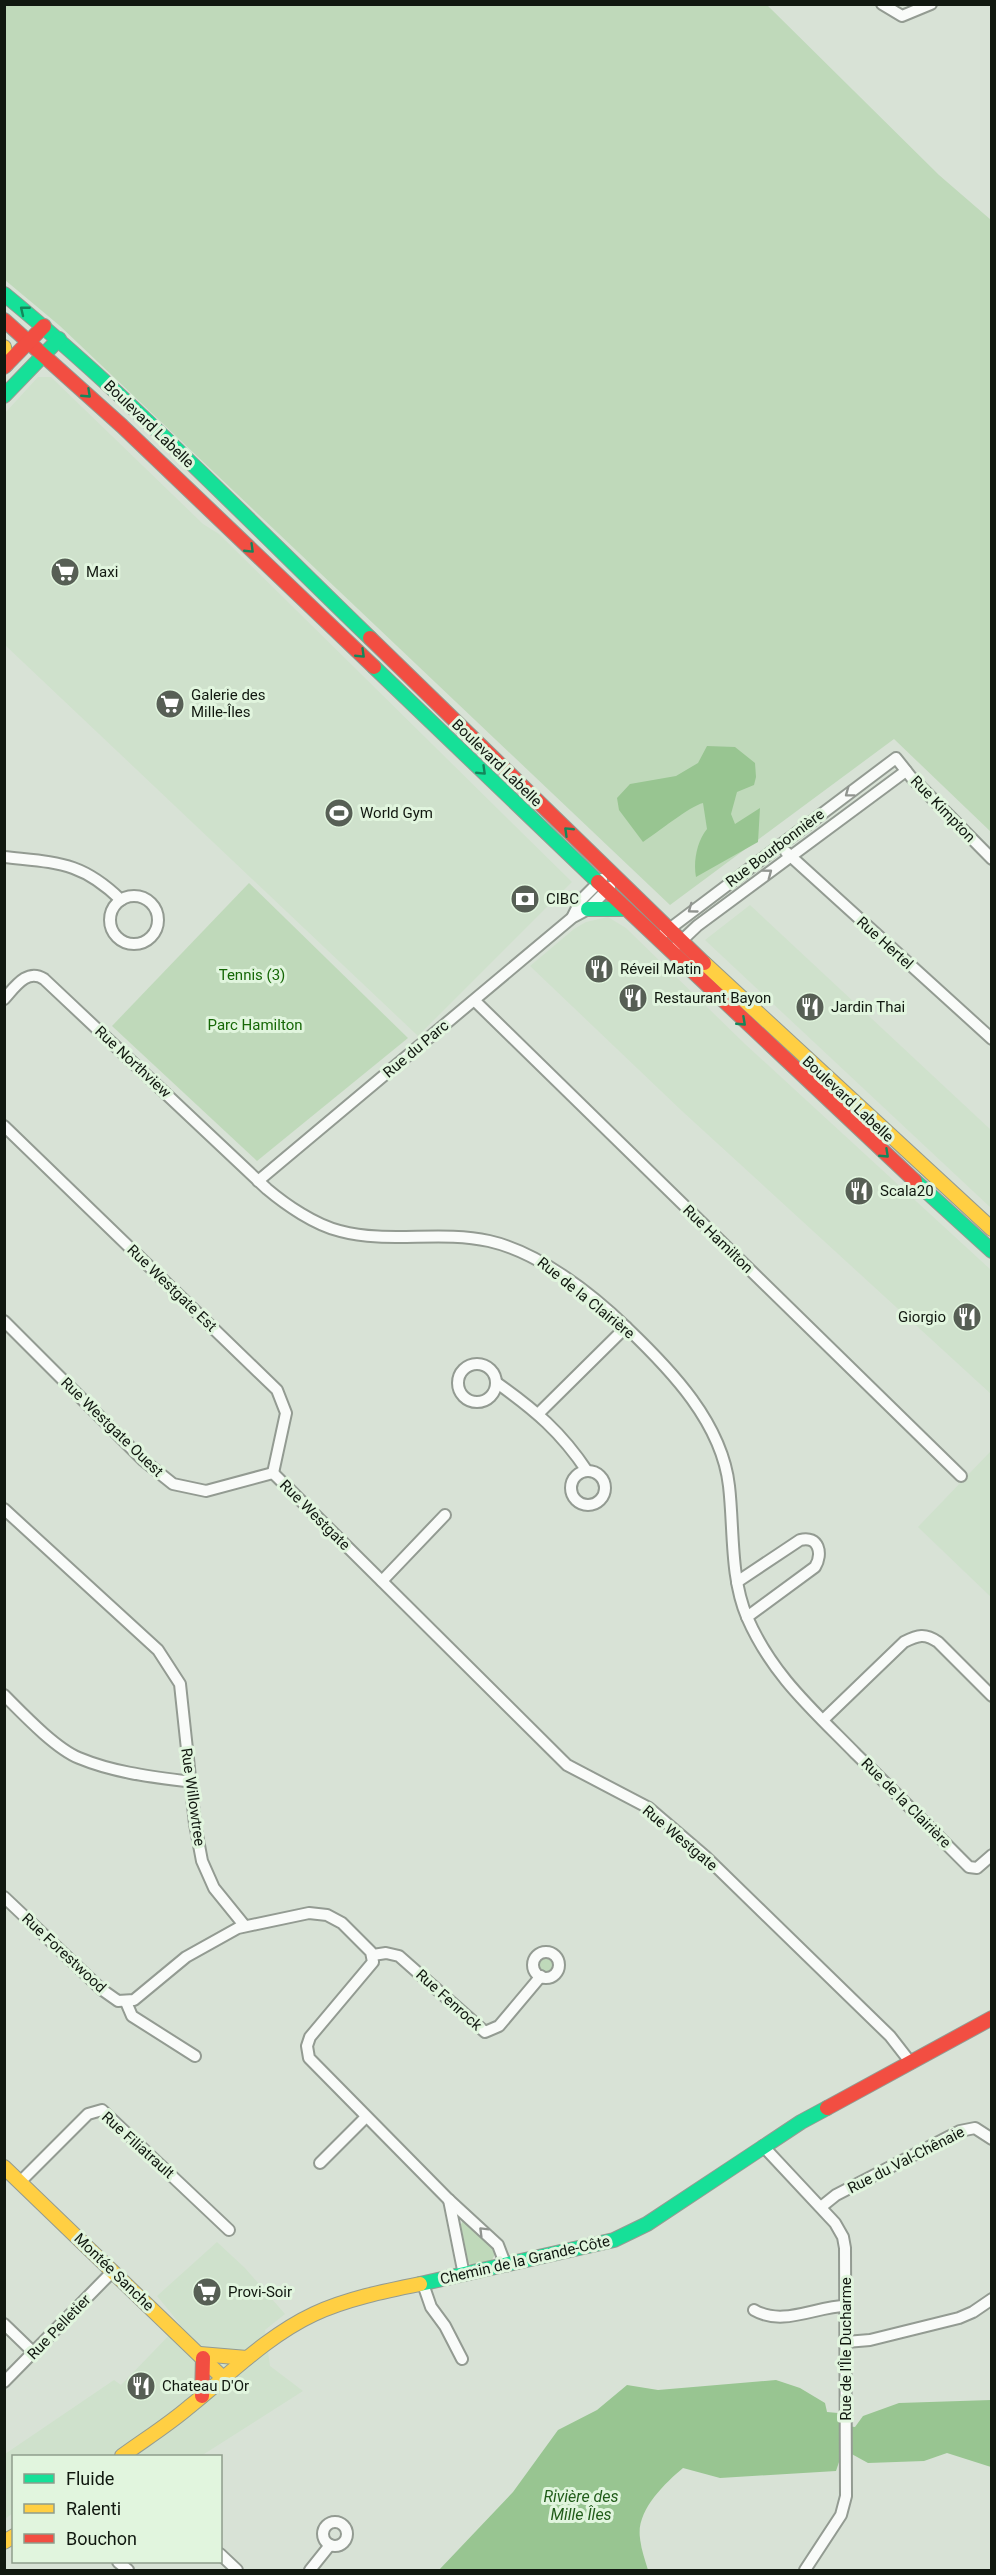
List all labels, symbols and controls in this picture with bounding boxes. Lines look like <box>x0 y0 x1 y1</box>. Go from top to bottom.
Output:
one-way arrow <box>20 306 31 317</box>
street label: Boulevard Labelle <box>100 377 198 471</box>
one-way arrow <box>81 387 91 398</box>
one-way arrow <box>244 542 254 553</box>
supermarket icon: Maxi <box>49 556 81 588</box>
place label: Maxi <box>86 563 118 581</box>
one-way arrow <box>354 647 365 658</box>
place label: Galerie des Mille-Îles <box>191 686 266 721</box>
supermarket icon: Galerie des Mille-Îles <box>154 688 186 720</box>
street label: Boulevard Labelle <box>448 716 546 810</box>
one-way arrow <box>474 763 485 774</box>
street label: Rue Kimpton <box>907 772 979 846</box>
one-way arrow <box>845 786 856 797</box>
sports icon: World Gym <box>323 797 355 829</box>
place label: World Gym <box>360 804 433 822</box>
street label: Rue Bourbonnière <box>722 805 828 891</box>
one-way arrow <box>564 827 575 838</box>
one-way arrow <box>762 869 773 880</box>
bank icon: CIBC <box>509 883 541 915</box>
place label: CIBC <box>546 890 579 908</box>
one-way arrow <box>688 902 699 913</box>
street label: Rue Hertel <box>853 913 917 973</box>
restaurant icon: Réveil Matin <box>583 953 615 985</box>
place label: Réveil Matin <box>620 960 701 978</box>
park label: Tennis (3) <box>219 966 285 984</box>
restaurant icon: Restaurant Bayon <box>617 982 649 1014</box>
place label: Restaurant Bayon <box>654 989 771 1007</box>
restaurant icon: Jardin Thai <box>794 991 826 1023</box>
place label: Jardin Thai <box>831 998 905 1016</box>
one-way arrow <box>735 1014 746 1025</box>
park label: Parc Hamilton <box>208 1016 302 1034</box>
street label: Rue du Parc <box>380 1016 453 1082</box>
street label: Rue Northview <box>91 1022 175 1102</box>
street label: Boulevard Labelle <box>799 1052 897 1146</box>
one-way arrow <box>878 1147 889 1158</box>
restaurant icon: Scala20 <box>843 1175 875 1207</box>
place label: Scala20 <box>880 1182 934 1200</box>
street label: Rue Hamilton <box>679 1201 757 1277</box>
street label: Rue Westgate Est <box>124 1241 220 1335</box>
street label: Rue de la Clairière <box>534 1253 638 1343</box>
restaurant icon: Giorgio <box>951 1301 983 1333</box>
place label: Giorgio <box>898 1308 946 1326</box>
street label: Rue Westgate Ouest <box>57 1374 167 1481</box>
street label: Rue Westgate <box>276 1476 354 1554</box>
street label: Rue Willowtree <box>177 1747 209 1847</box>
street label: Rue de la Clairière <box>857 1754 955 1852</box>
street label: Rue Westgate <box>639 1801 721 1875</box>
street label: Rue Forestwood <box>18 1909 110 1997</box>
street label: Rue Fenrock <box>412 1966 486 2035</box>
street label: Rue Filiatrault <box>98 2108 178 2182</box>
street label: Rue du Val-Chênaie <box>845 2123 968 2197</box>
one-way arrow <box>480 2227 491 2238</box>
street label: Montée Sanche <box>70 2229 158 2315</box>
street label: Chemin de la Grande-Côte <box>438 2232 612 2288</box>
supermarket icon: Provi-Soir <box>191 2276 223 2308</box>
street label: Rue de l'Île Ducharme <box>837 2277 855 2421</box>
place label: Provi-Soir <box>228 2283 292 2301</box>
street label: Rue Pelletier <box>24 2291 94 2363</box>
restaurant icon: Chateau D'Or <box>125 2370 157 2402</box>
place label: Chateau D'Or <box>162 2377 249 2395</box>
legend <box>12 2455 222 2563</box>
text: Fluide <box>66 2468 114 2489</box>
water label: Rivière des Mille Îles <box>543 2487 619 2524</box>
text: Ralenti <box>66 2498 121 2519</box>
text: Bouchon <box>66 2528 137 2549</box>

